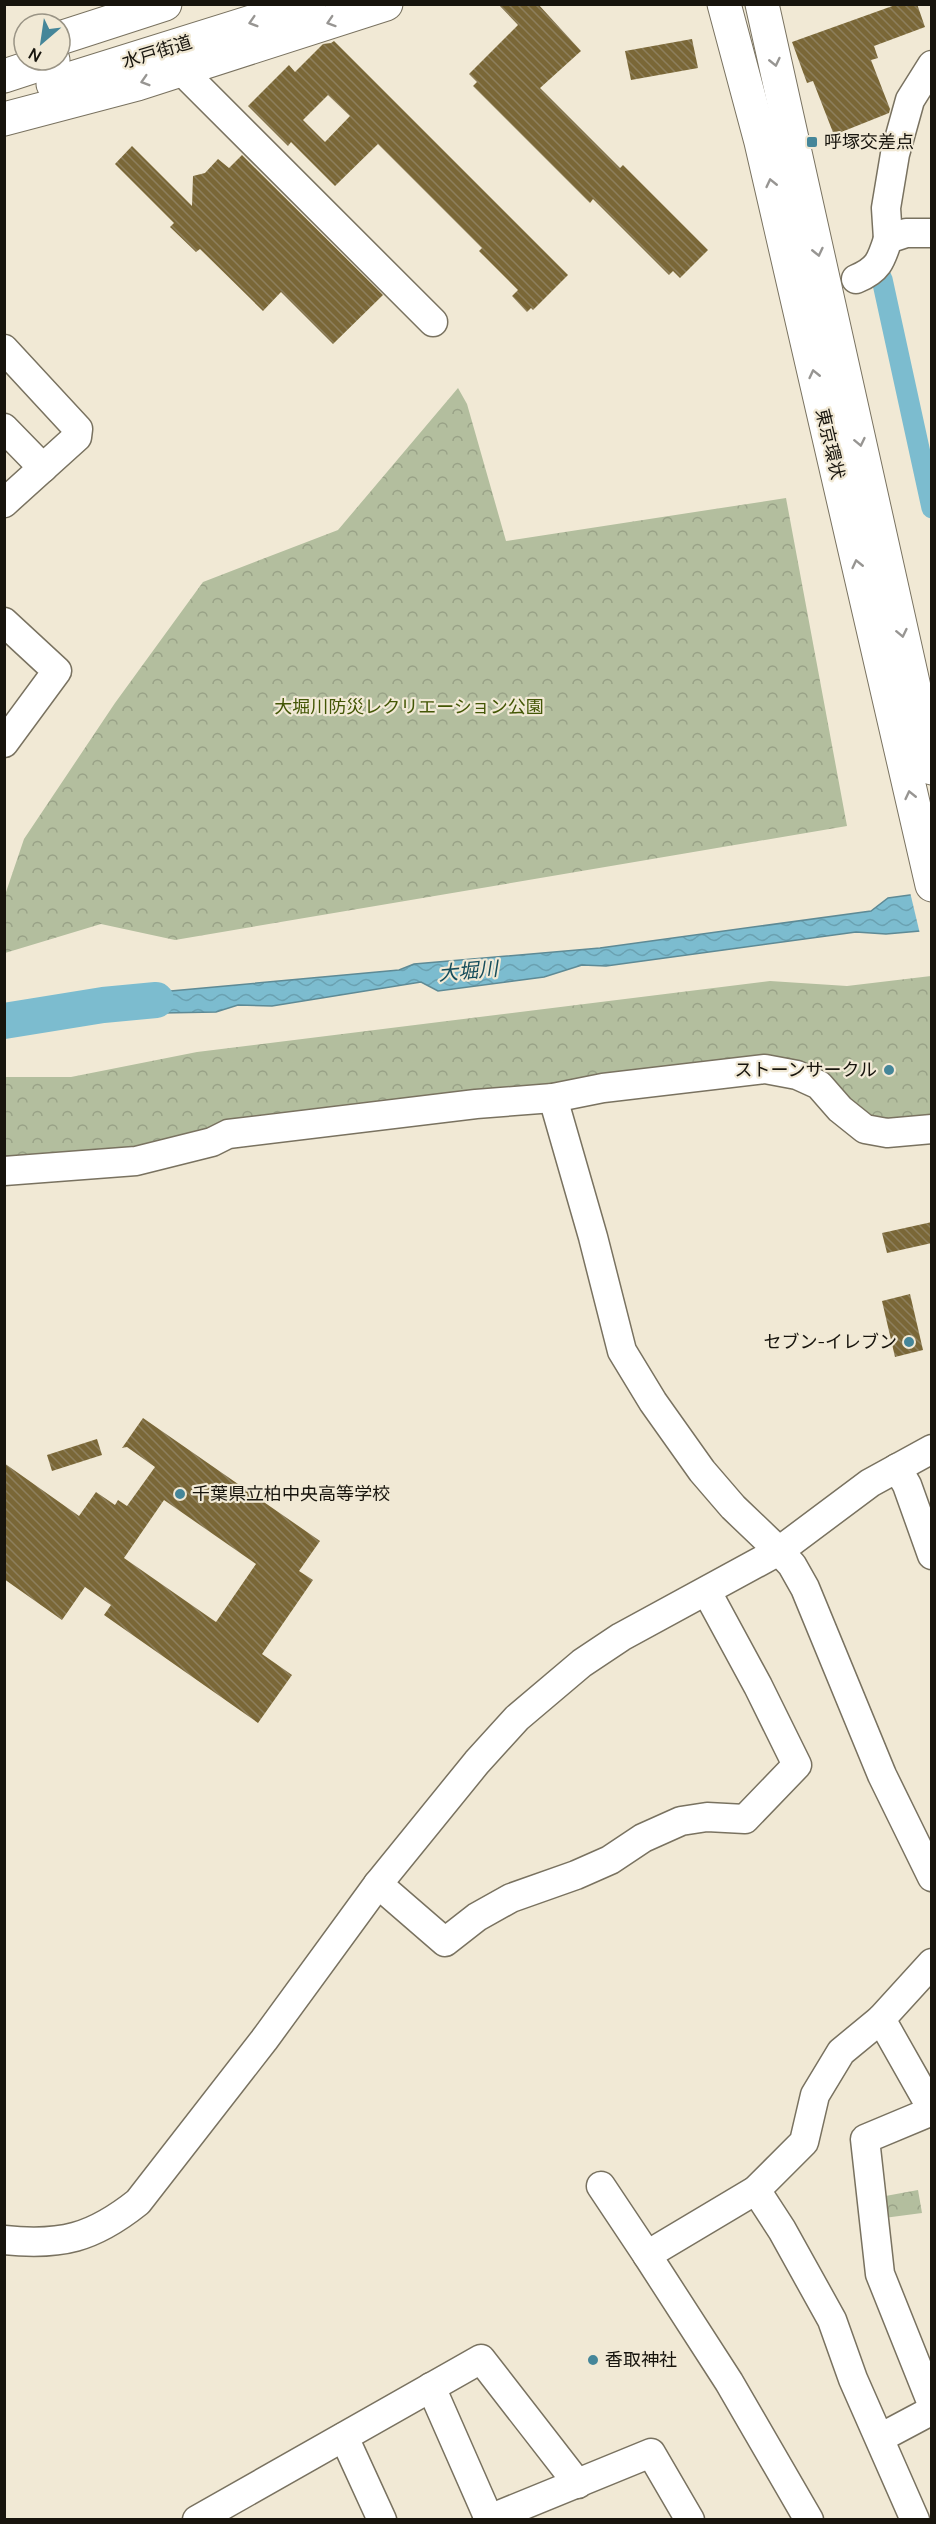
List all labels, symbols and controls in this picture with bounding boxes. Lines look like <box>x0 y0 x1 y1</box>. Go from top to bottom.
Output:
north arrow <box>12 12 72 72</box>
one-way arrow <box>248 15 259 27</box>
one-way arrow <box>326 15 337 28</box>
street label: 水戸街道 <box>119 29 195 73</box>
text: N <box>24 43 45 68</box>
one-way arrow <box>767 56 780 66</box>
one-way arrow <box>140 74 151 86</box>
place label: 呼塚交差点 <box>824 129 914 153</box>
marker: 呼塚交差点 <box>805 135 819 149</box>
one-way arrow <box>765 179 778 189</box>
one-way arrow <box>810 247 823 257</box>
one-way arrow <box>809 369 822 379</box>
street label: 東京環状 <box>811 406 851 482</box>
one-way arrow <box>853 437 866 447</box>
one-way arrow <box>852 559 865 569</box>
one-way arrow <box>895 627 908 637</box>
park label: 大堀川防災レクリエーション公園 <box>274 694 544 718</box>
one-way arrow <box>904 790 917 800</box>
water label: 大堀川 <box>437 954 501 987</box>
place label: ストーンサークル <box>734 1057 877 1081</box>
marker: ストーンサークル <box>882 1063 896 1077</box>
place label: セブン-イレブン <box>763 1329 897 1353</box>
marker: セブン-イレブン <box>902 1335 916 1349</box>
place label: 千葉県立柏中央高等学校 <box>192 1481 390 1505</box>
marker: 千葉県立柏中央高等学校 <box>173 1487 187 1501</box>
place label: 香取神社 <box>605 2347 677 2371</box>
marker: 香取神社 <box>586 2353 600 2367</box>

